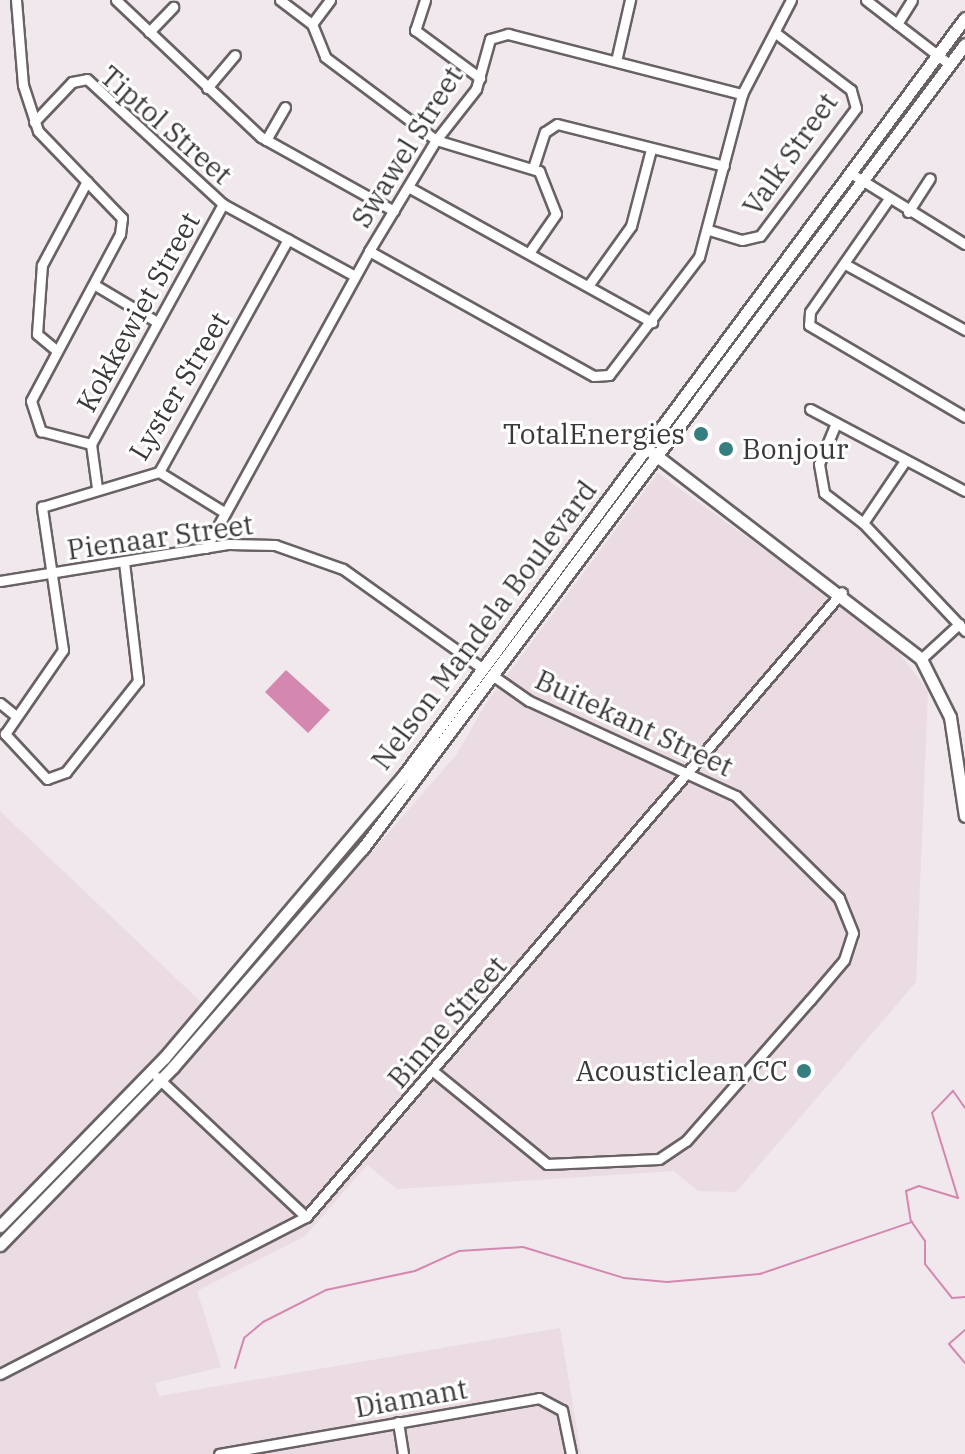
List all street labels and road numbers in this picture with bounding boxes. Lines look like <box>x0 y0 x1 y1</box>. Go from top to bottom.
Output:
street label: Tiptol Street <box>93 59 239 191</box>
street label: Swawel Street <box>344 60 470 234</box>
street label: Valk Street <box>736 86 844 222</box>
street label: Kokkewiet Street <box>69 206 207 418</box>
street label: Lyster Street <box>122 306 236 466</box>
street label: Nelson Mandela Boulevard <box>364 474 604 776</box>
street label: Pienaar Street <box>65 507 255 567</box>
street label: Buitekant Street <box>530 663 738 783</box>
street label: Binne Street <box>381 949 513 1095</box>
street label: Diamant <box>352 1372 470 1424</box>

